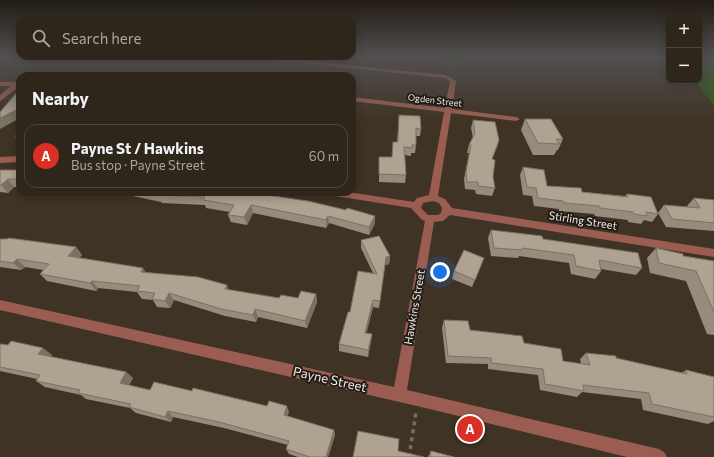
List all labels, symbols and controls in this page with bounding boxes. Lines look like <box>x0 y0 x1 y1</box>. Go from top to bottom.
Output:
map controls <box>666 12 702 84</box>
button: + <box>666 12 702 48</box>
search box <box>16 16 356 60</box>
icon: search <box>30 27 52 49</box>
text: Search here <box>62 29 141 47</box>
button: − <box>666 48 702 84</box>
text: Nearby <box>32 88 89 109</box>
street label: Ogden Street <box>407 91 463 109</box>
text: Payne St / Hawkins <box>71 139 204 157</box>
text: A <box>41 148 51 164</box>
text: 60 m <box>309 148 339 164</box>
text: Bus stop · Payne Street <box>71 157 205 173</box>
street label: Stirling Street <box>548 208 619 232</box>
your location <box>430 262 450 282</box>
street label: Hawkins Street <box>401 268 427 346</box>
street label: Payne Street <box>292 363 368 395</box>
pin: A <box>457 414 483 444</box>

